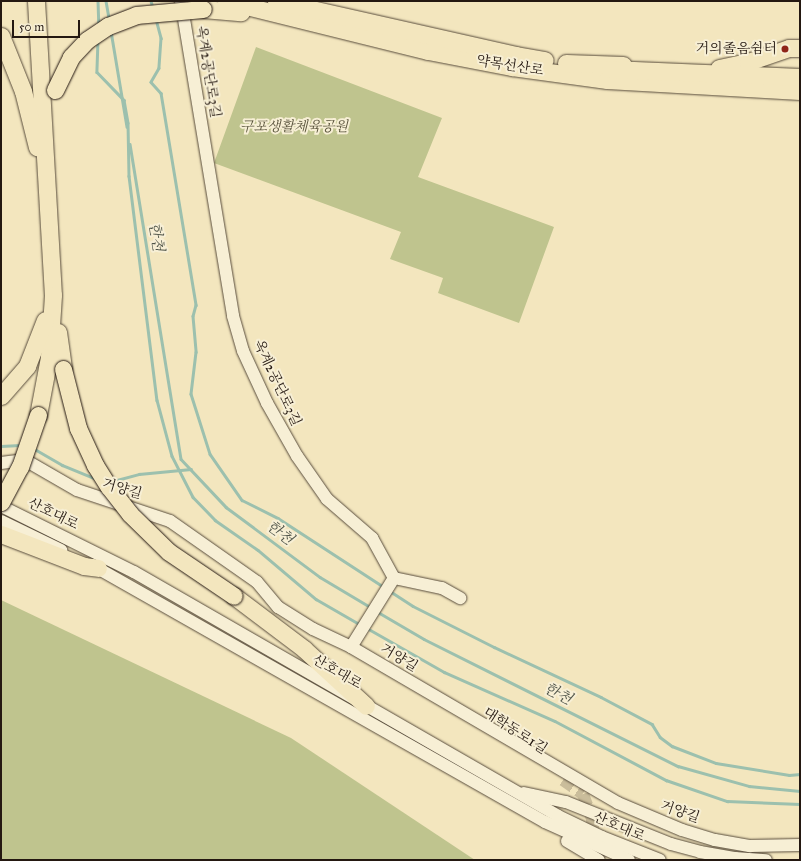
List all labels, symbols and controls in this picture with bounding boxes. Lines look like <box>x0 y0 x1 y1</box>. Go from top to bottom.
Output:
scale bar <box>14 12 82 38</box>
text: 50 m <box>19 20 44 34</box>
street label: 옥계2공단로3길 <box>192 24 224 120</box>
place label: 거의졸음쉼터 <box>696 41 777 57</box>
marker: 거의졸음쉼터 <box>780 44 790 54</box>
street label: 약목선산로 <box>475 52 545 80</box>
park label: 구포생활체육공원 <box>240 119 348 135</box>
water label: 한천 <box>145 221 167 253</box>
street label: 옥계2공단로3길 <box>250 337 304 429</box>
street label: 거양길 <box>100 475 144 503</box>
street label: 산호대로 <box>25 495 81 533</box>
water label: 한천 <box>263 517 297 549</box>
street label: 거양길 <box>377 640 421 676</box>
street label: 산호대로 <box>309 651 365 693</box>
water label: 한천 <box>541 679 575 709</box>
street label: 대학동로1길 <box>480 704 550 758</box>
street label: 거양길 <box>658 797 702 827</box>
street label: 산호대로 <box>591 809 647 845</box>

